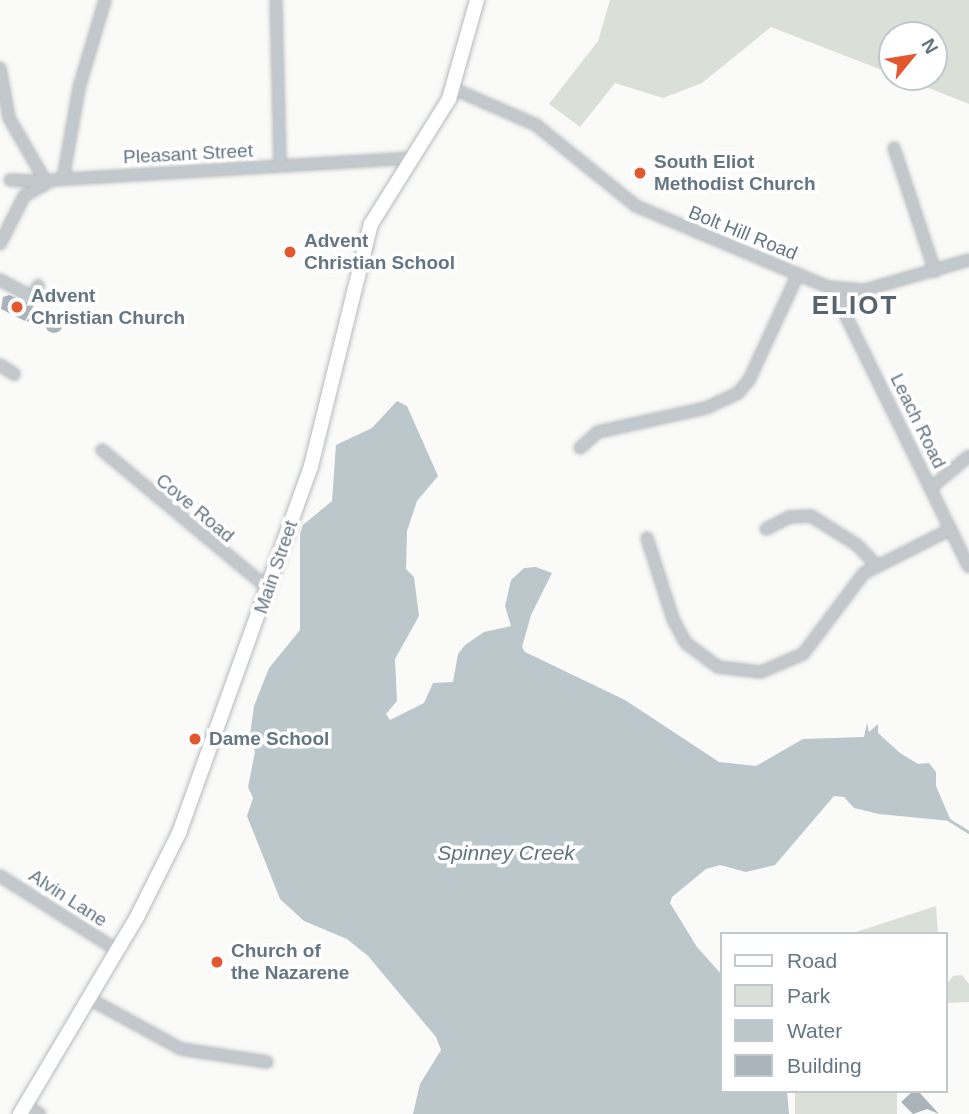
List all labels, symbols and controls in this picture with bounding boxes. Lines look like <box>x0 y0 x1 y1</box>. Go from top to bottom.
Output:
north arrow <box>878 21 948 91</box>
text: N <box>917 35 942 57</box>
street label: Pleasant Street <box>123 139 253 169</box>
place label: South Eliot Methodist Church <box>654 151 815 195</box>
marker: South Eliot Methodist Church <box>632 165 648 181</box>
street label: Bolt Hill Road <box>685 201 801 265</box>
place label: Advent Christian School <box>304 230 455 274</box>
marker: Advent Christian School <box>282 244 298 260</box>
place label: Advent Christian Church <box>31 285 185 329</box>
district label: ELIOT <box>812 290 898 322</box>
marker: Advent Christian Church <box>9 299 25 315</box>
street label: Leach Road <box>885 370 951 472</box>
street label: Cove Road <box>151 469 239 547</box>
street label: Main Street <box>249 517 303 617</box>
place label: Dame School <box>209 728 329 750</box>
marker: Dame School <box>187 731 203 747</box>
water label: Spinney Creek <box>437 840 575 866</box>
street label: Alvin Lane <box>25 864 111 932</box>
legend <box>720 932 948 1093</box>
place label: Church of the Nazarene <box>231 940 349 984</box>
text: Road <box>787 949 837 972</box>
marker: Church of the Nazarene <box>209 954 225 970</box>
text: Park <box>787 984 830 1007</box>
text: Water <box>787 1019 842 1042</box>
text: Building <box>787 1054 862 1077</box>

